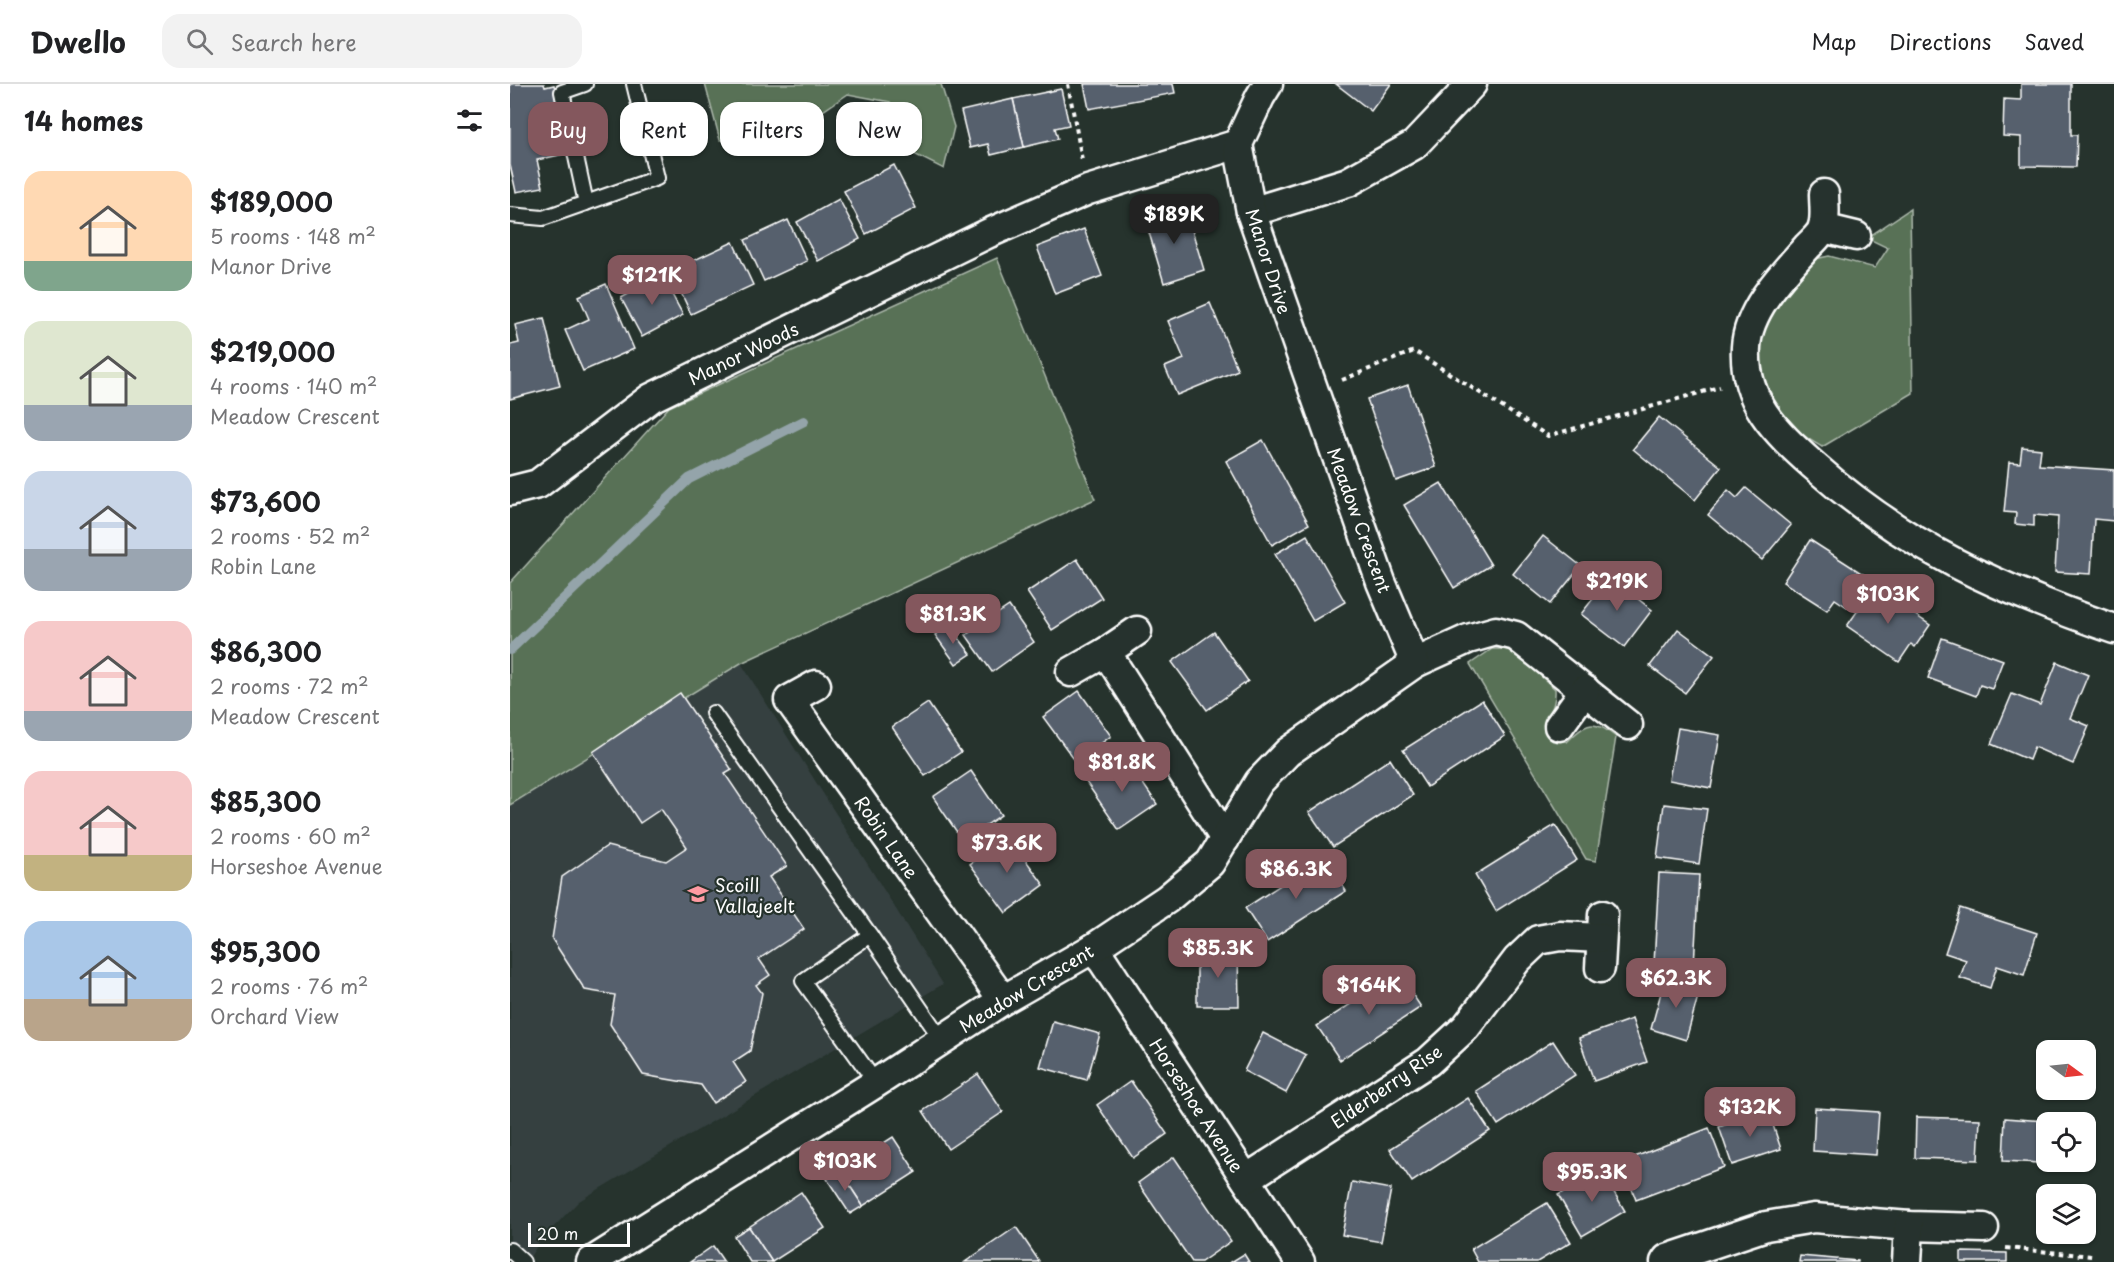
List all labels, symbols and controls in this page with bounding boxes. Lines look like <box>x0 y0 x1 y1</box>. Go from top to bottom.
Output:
search box <box>162 14 582 68</box>
text: Dwello <box>30 20 126 63</box>
icon: search <box>183 25 216 58</box>
text: Search here <box>231 25 357 58</box>
text: Map <box>1811 25 1856 57</box>
text: Directions <box>1889 25 1991 57</box>
text: Saved <box>2024 25 2084 57</box>
text: 14 homes <box>24 101 143 140</box>
chip: Buy <box>528 102 608 156</box>
chip: Rent <box>620 102 708 156</box>
chip: Filters <box>720 102 824 156</box>
chip: New <box>836 102 922 156</box>
icon: filters <box>453 104 486 137</box>
text: $189,000 <box>210 182 333 221</box>
pin: $189K <box>1132 194 1216 245</box>
icon: home <box>72 195 144 267</box>
text: $189K <box>1144 198 1204 228</box>
street label: Manor Drive <box>1239 205 1299 317</box>
text: 5 rooms · 148 m² <box>210 221 376 251</box>
text: Manor Drive <box>210 251 332 281</box>
pin: $121K <box>610 255 694 306</box>
text: $121K <box>622 259 682 289</box>
street label: Manor Woods <box>683 315 803 391</box>
text: $219,000 <box>210 332 335 371</box>
icon: home <box>72 345 144 417</box>
text: 4 rooms · 140 m² <box>210 371 377 401</box>
text: Meadow Crescent <box>210 401 380 431</box>
street label: Meadow Crescent <box>1321 444 1399 596</box>
text: $73,600 <box>210 482 321 521</box>
icon: home <box>72 495 144 567</box>
text: 2 rooms · 52 m² <box>210 521 370 551</box>
text: Robin Lane <box>210 551 316 581</box>
pin: $219K <box>1575 561 1659 612</box>
text: $219K <box>1586 565 1648 595</box>
pin: $103K <box>1846 574 1930 625</box>
text: $103K <box>1856 578 1920 608</box>
pin: $81.3K <box>904 594 1002 645</box>
text: $81.3K <box>920 598 986 628</box>
text: $86,300 <box>210 632 322 671</box>
icon: home <box>72 645 144 717</box>
text: 2 rooms · 72 m² <box>210 671 369 701</box>
text: Meadow Crescent <box>210 701 380 731</box>
pin: $81.8K <box>1073 742 1171 793</box>
text: $81.8K <box>1088 746 1156 776</box>
text: $85,300 <box>210 782 321 821</box>
street label: Robin Lane <box>848 790 926 884</box>
icon: home <box>72 795 144 867</box>
text: 2 rooms · 60 m² <box>210 821 371 851</box>
pin: $73.6K <box>958 823 1056 874</box>
text: $73.6K <box>971 827 1043 857</box>
pin: $86.3K <box>1247 849 1345 900</box>
text: Horseshoe Avenue <box>210 851 383 881</box>
text: $86.3K <box>1260 853 1332 883</box>
place label: Scoill Vallajeelt <box>715 871 795 919</box>
school or university icon: Scoill Vallajeelt <box>686 882 710 906</box>
pin: $85.3K <box>1169 928 1267 979</box>
text: $95,300 <box>210 932 320 971</box>
text: $85.3K <box>1182 932 1254 962</box>
street label: Meadow Crescent <box>954 937 1098 1039</box>
icon: home <box>72 945 144 1017</box>
pin: $62.3K <box>1627 958 1725 1009</box>
text: $62.3K <box>1640 962 1712 992</box>
pin: $164K <box>1327 965 1411 1016</box>
text: $164K <box>1337 969 1401 999</box>
text: 2 rooms · 76 m² <box>210 971 368 1001</box>
text: Orchard View <box>210 1001 339 1031</box>
street label: Horseshoe Avenue <box>1143 1033 1251 1178</box>
street label: Elderberry Rise <box>1325 1038 1447 1134</box>
north arrow <box>2036 1040 2096 1100</box>
map controls <box>2036 1040 2096 1244</box>
pin: $132K <box>1708 1087 1792 1138</box>
text: $132K <box>1718 1091 1782 1121</box>
button: locate <box>2036 1112 2096 1172</box>
pin: $103K <box>803 1141 887 1192</box>
text: $103K <box>813 1145 877 1175</box>
pin: $95.3K <box>1543 1152 1641 1203</box>
text: $95.3K <box>1557 1156 1627 1186</box>
button: layers <box>2036 1184 2096 1244</box>
scale bar <box>528 1220 630 1248</box>
text: 20 m <box>537 1221 578 1245</box>

